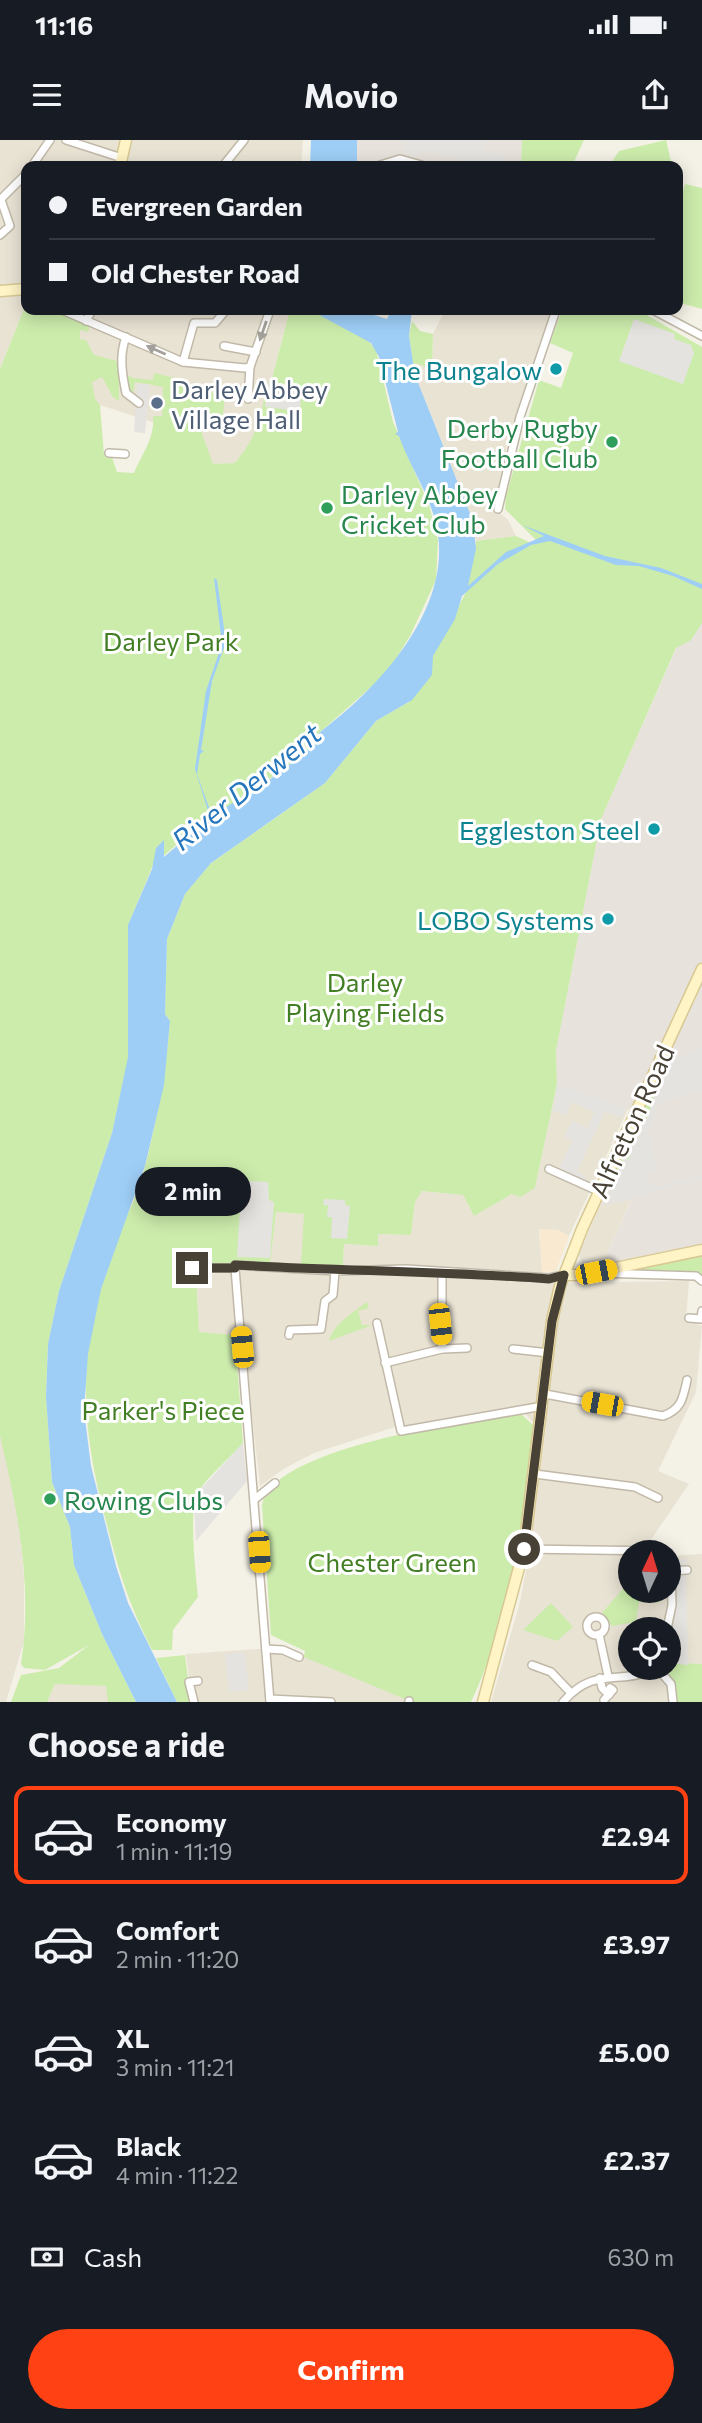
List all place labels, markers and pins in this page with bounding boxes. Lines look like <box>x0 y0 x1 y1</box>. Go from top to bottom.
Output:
place label: The Bungalow <box>376 354 542 385</box>
marker: The Bungalow <box>548 361 564 377</box>
place label: Darley Abbey Village Hall <box>171 373 328 434</box>
marker: Darley Abbey Village Hall <box>149 395 165 411</box>
place label: Derby Rugby Football Club <box>441 412 598 473</box>
marker: Derby Rugby Football Club <box>604 434 620 450</box>
place label: Darley Abbey Cricket Club <box>341 478 498 539</box>
marker: Darley Abbey Cricket Club <box>319 500 335 516</box>
place label: Eggleston Steel <box>459 814 640 845</box>
marker: Eggleston Steel <box>646 821 662 837</box>
place label: LOBO Systems <box>417 904 594 935</box>
marker: LOBO Systems <box>600 911 616 927</box>
place label: Rowing Clubs <box>64 1484 223 1515</box>
marker: Rowing Clubs <box>42 1491 58 1507</box>

